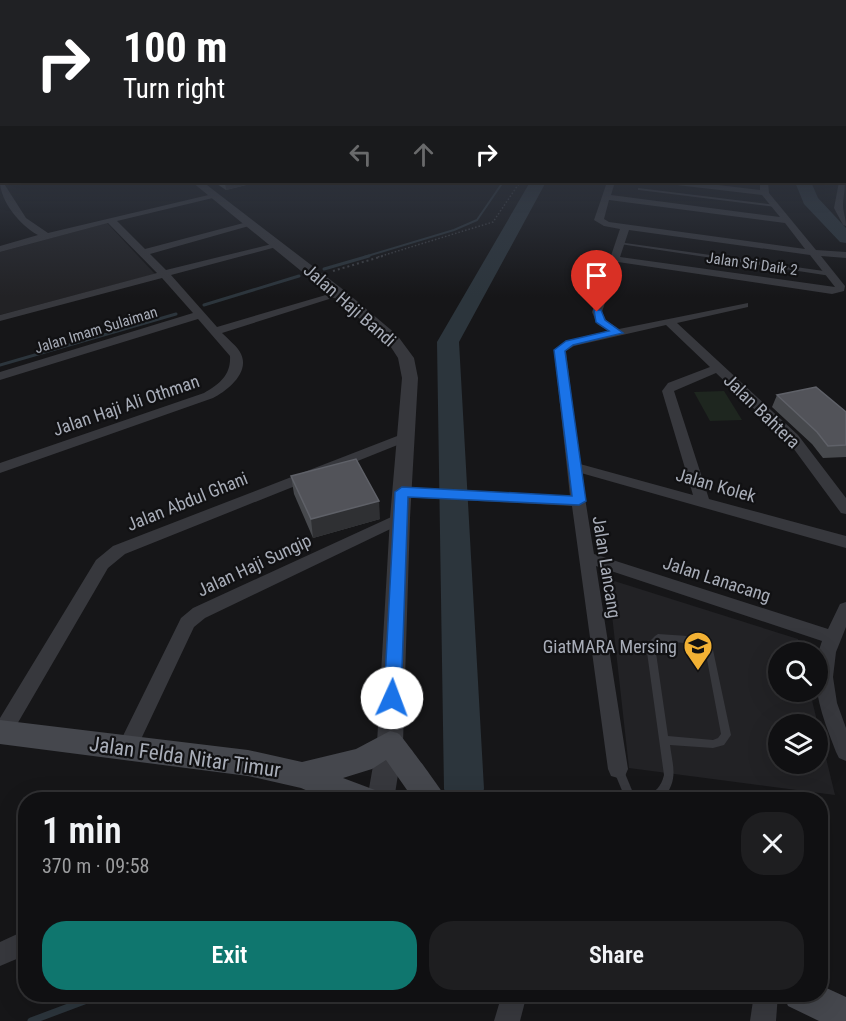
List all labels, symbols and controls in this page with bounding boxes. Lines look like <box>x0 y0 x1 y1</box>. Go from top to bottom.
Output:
text: 100 m <box>123 23 228 72</box>
icon: right <box>24 24 102 102</box>
text: Turn right <box>123 73 225 105</box>
icon: left <box>344 138 377 171</box>
icon: ahead <box>407 138 440 171</box>
icon: right <box>470 138 503 171</box>
street label: Jalan Sri Daik 2 <box>705 249 799 279</box>
pin <box>571 250 622 312</box>
street label: Jalan Haji Bandi <box>300 259 400 351</box>
icon: arrive <box>580 259 613 292</box>
street label: Jalan Imam Sulaiman <box>32 303 160 357</box>
street label: Jalan Haji Ali Othman <box>50 370 202 440</box>
street label: Jalan Bahtera <box>720 370 804 452</box>
street label: Jalan Kolek <box>674 464 758 506</box>
street label: Jalan Abdul Ghani <box>123 467 251 535</box>
street label: Jalan Lancang <box>589 514 625 620</box>
street label: Jalan Haji Sungip <box>194 529 315 601</box>
street label: Jalan Lanacang <box>661 552 773 606</box>
school or university icon: GiatMARA Mersing <box>682 630 714 672</box>
place label: GiatMARA Mersing <box>543 636 677 657</box>
map controls <box>768 642 828 774</box>
button: search <box>768 642 828 702</box>
position arrow <box>360 666 424 730</box>
button: layers <box>768 714 828 774</box>
street label: Jalan Felda Nitar Timur <box>88 732 282 782</box>
text: 1 min <box>42 810 122 852</box>
button: close <box>741 812 804 875</box>
text: 370 m · 09:58 <box>42 854 149 878</box>
button: Exit <box>42 921 417 990</box>
button: Share <box>429 921 804 990</box>

